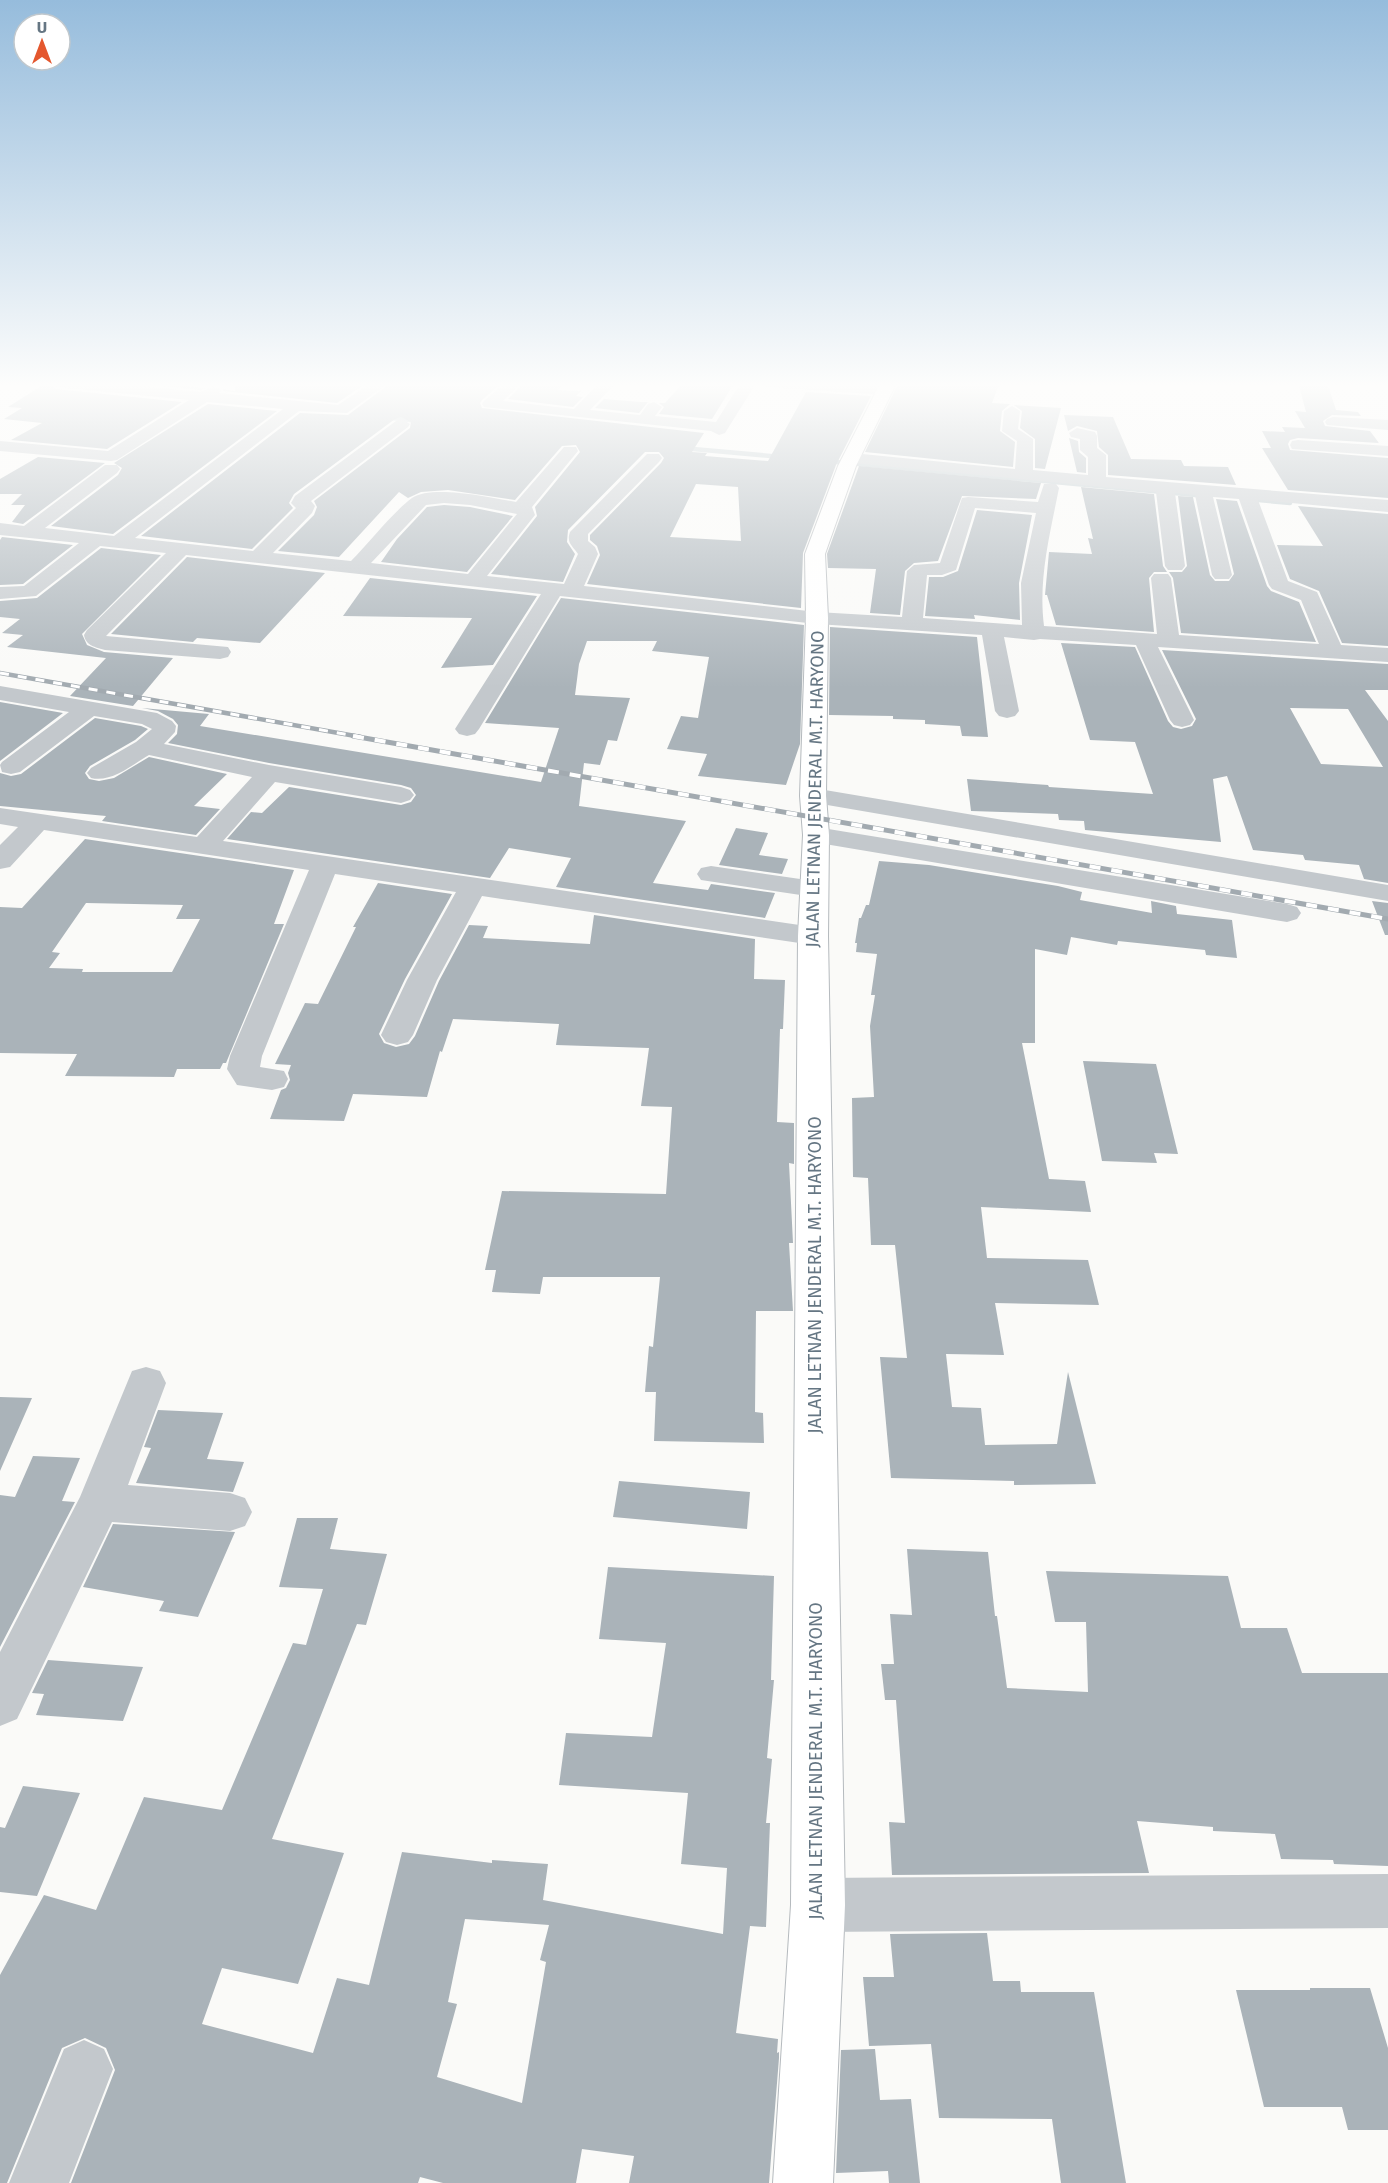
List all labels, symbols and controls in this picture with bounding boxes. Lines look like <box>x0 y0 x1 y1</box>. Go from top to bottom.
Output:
north arrow <box>12 12 72 72</box>
text: U <box>37 18 47 37</box>
street label: JALAN LETNAN JENDERAL M.T. HARYONO <box>801 630 829 948</box>
street label: JALAN LETNAN JENDERAL M.T. HARYONO <box>804 1116 826 1434</box>
street label: JALAN LETNAN JENDERAL M.T. HARYONO <box>805 1602 827 1920</box>

